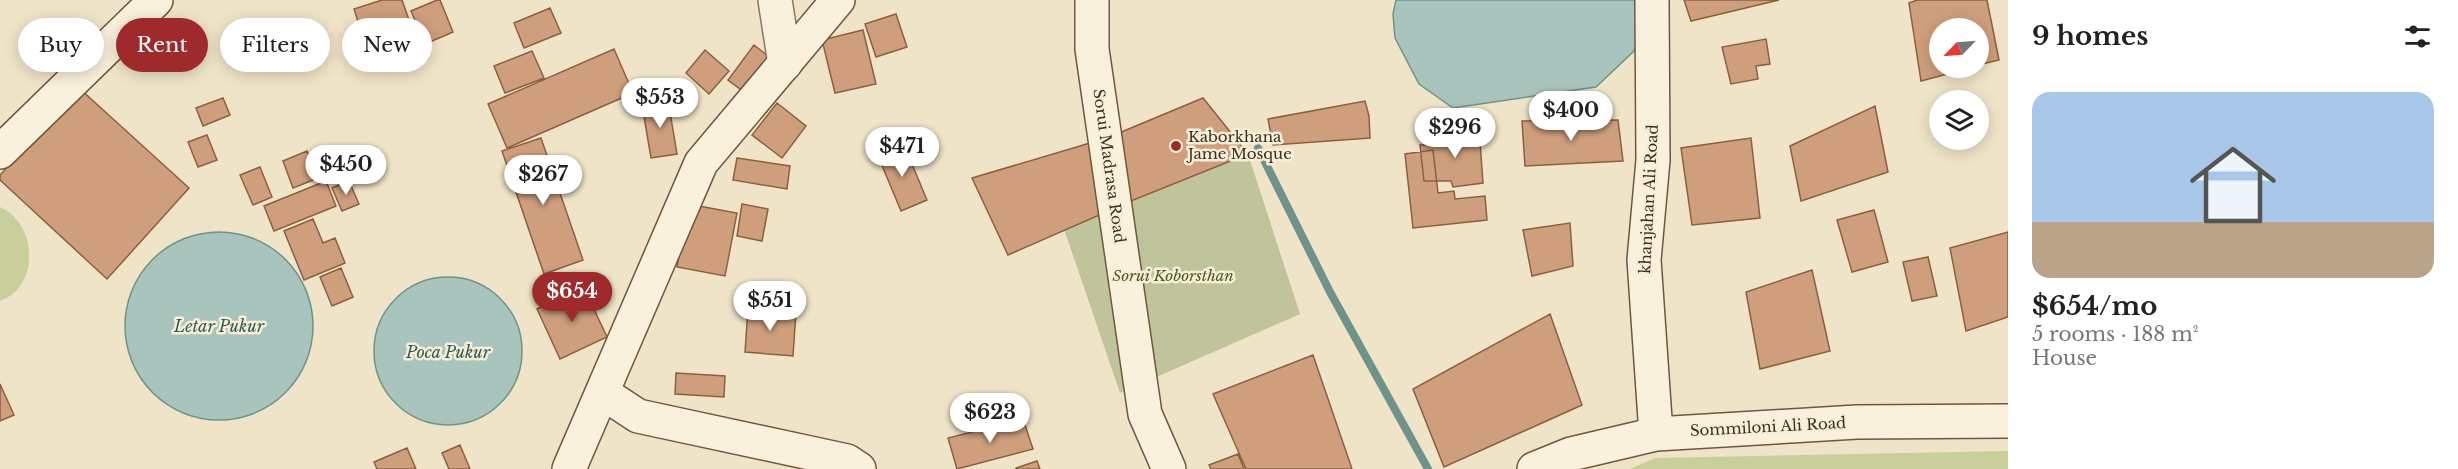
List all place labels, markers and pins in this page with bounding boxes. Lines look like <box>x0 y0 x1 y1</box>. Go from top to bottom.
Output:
pin: $553 <box>624 78 696 129</box>
pin: $400 <box>1535 91 1607 142</box>
pin: $296 <box>1419 108 1491 159</box>
pin: $471 <box>866 127 938 178</box>
place label: Kaborkhana Jame Mosque <box>1186 127 1292 163</box>
marker: Kaborkhana Jame Mosque <box>1169 139 1183 153</box>
pin: $450 <box>310 145 382 196</box>
pin: $267 <box>507 155 579 206</box>
pin: $654 <box>536 272 608 323</box>
pin: $551 <box>734 281 806 332</box>
pin: $623 <box>954 393 1026 444</box>

